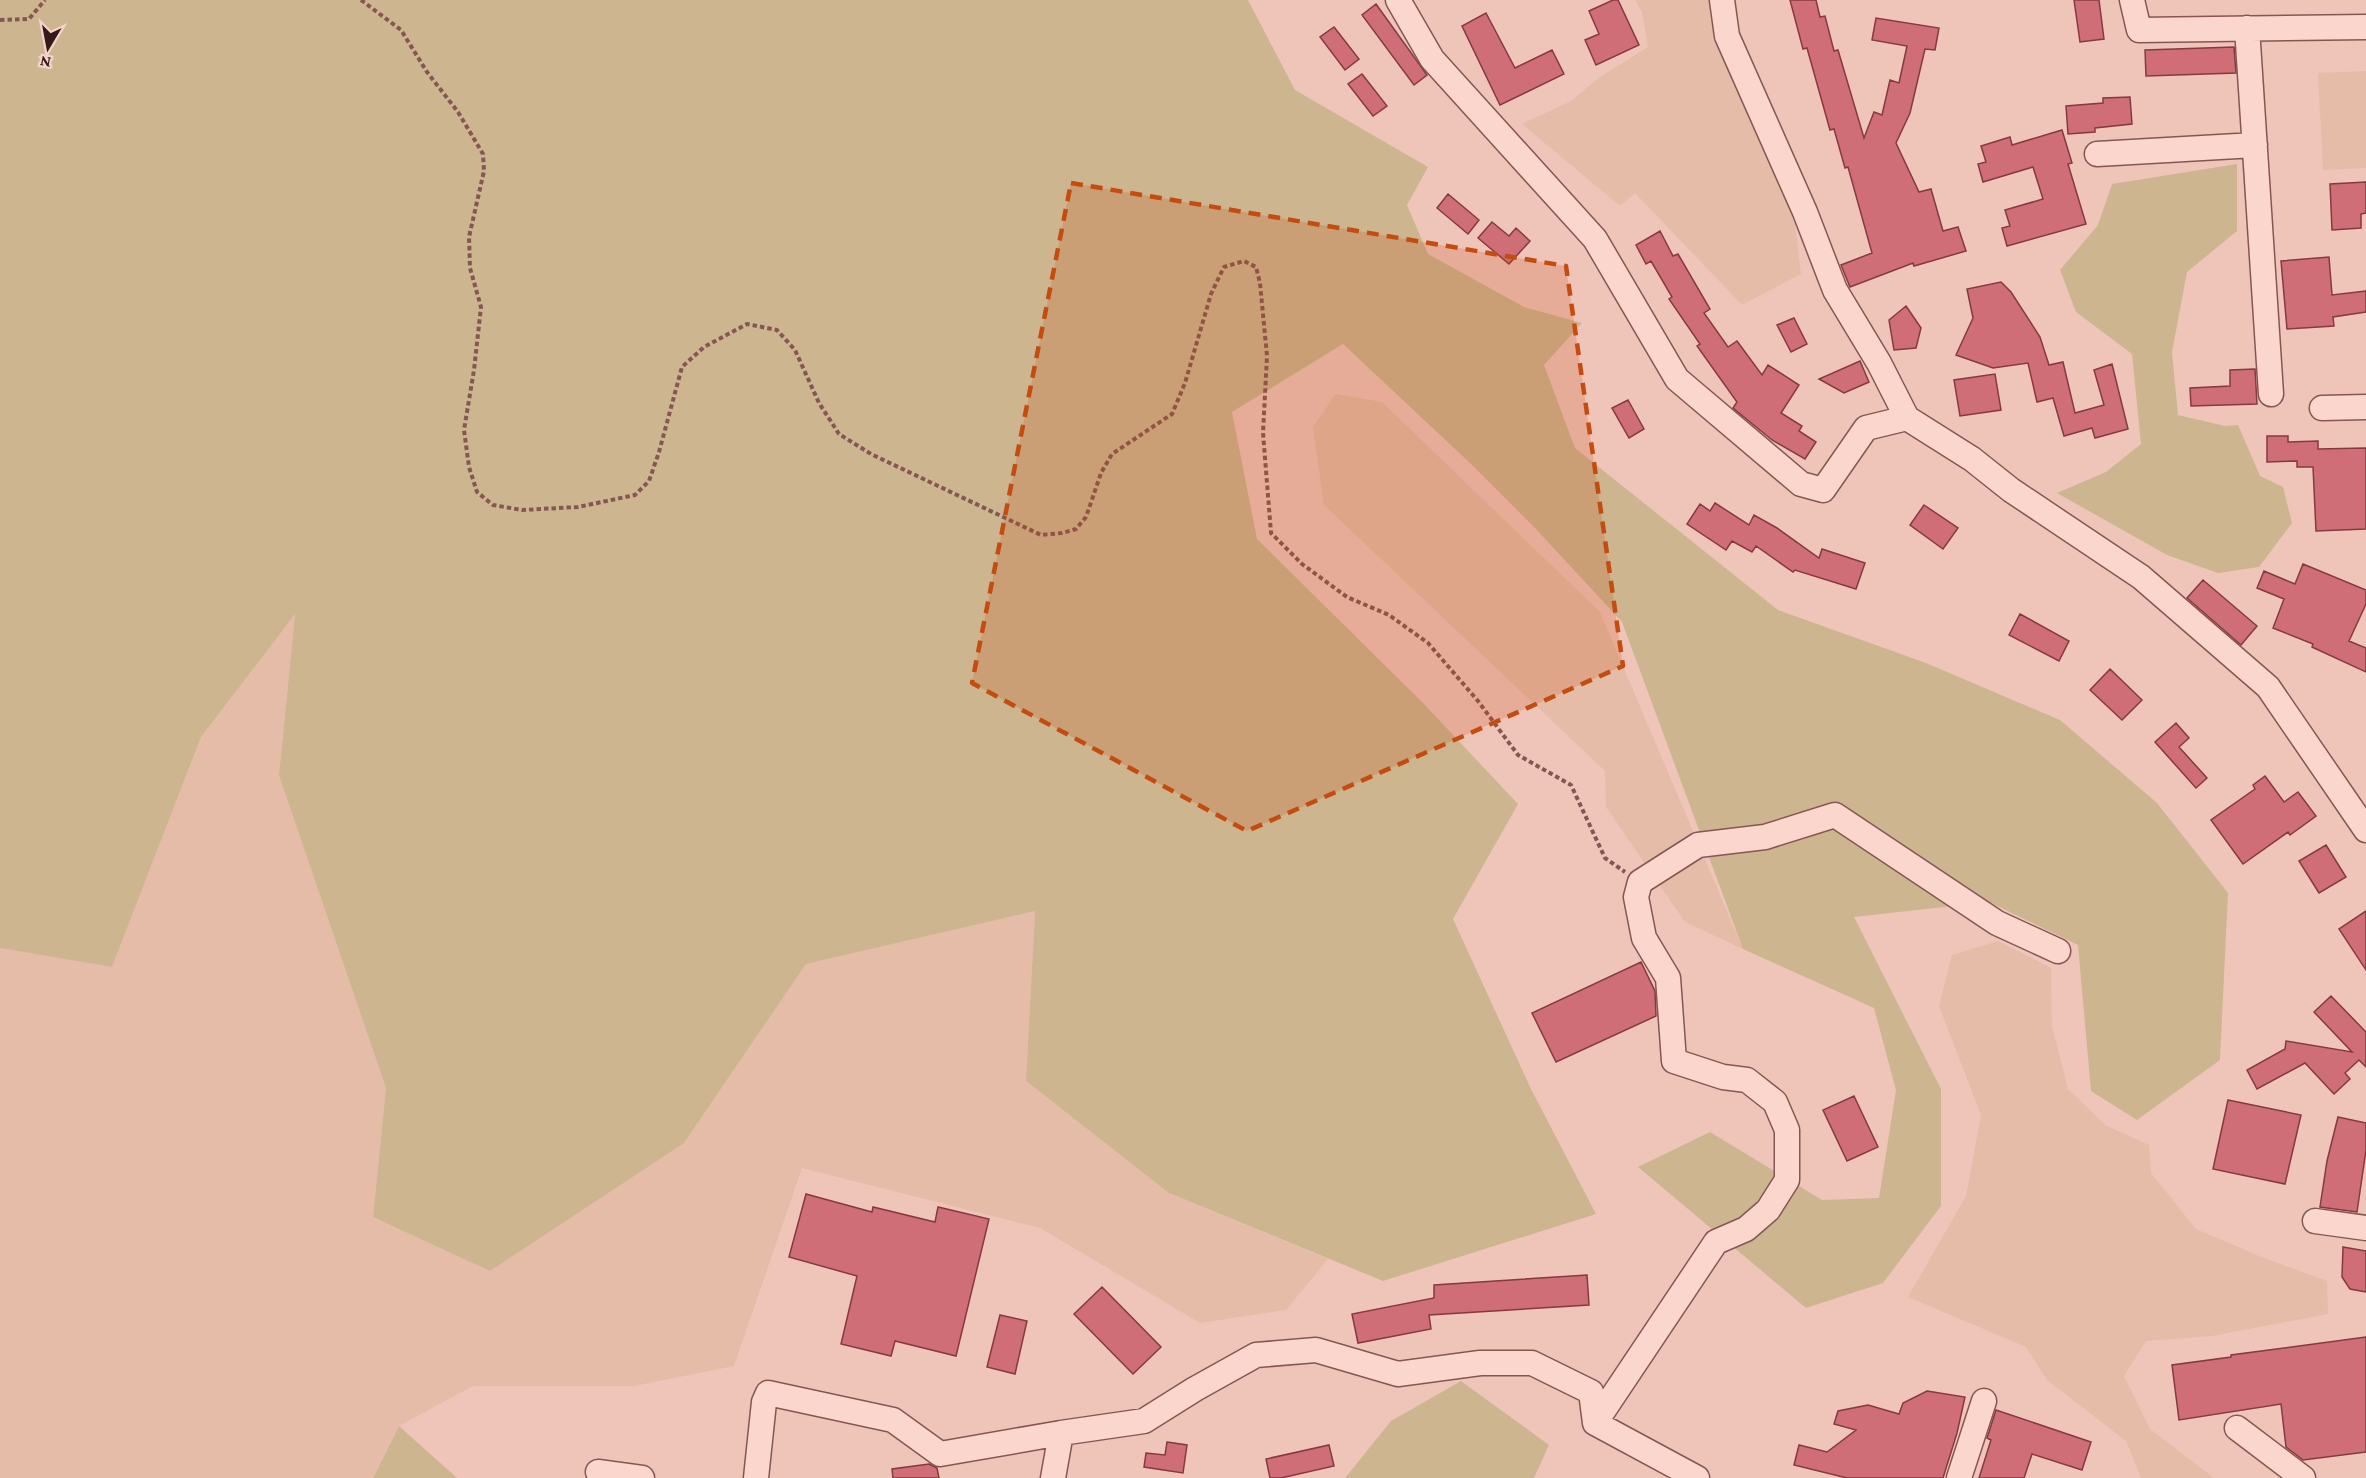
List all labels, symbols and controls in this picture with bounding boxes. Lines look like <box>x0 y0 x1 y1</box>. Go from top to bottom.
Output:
north arrow <box>18 18 78 78</box>
text: N <box>39 53 52 72</box>

